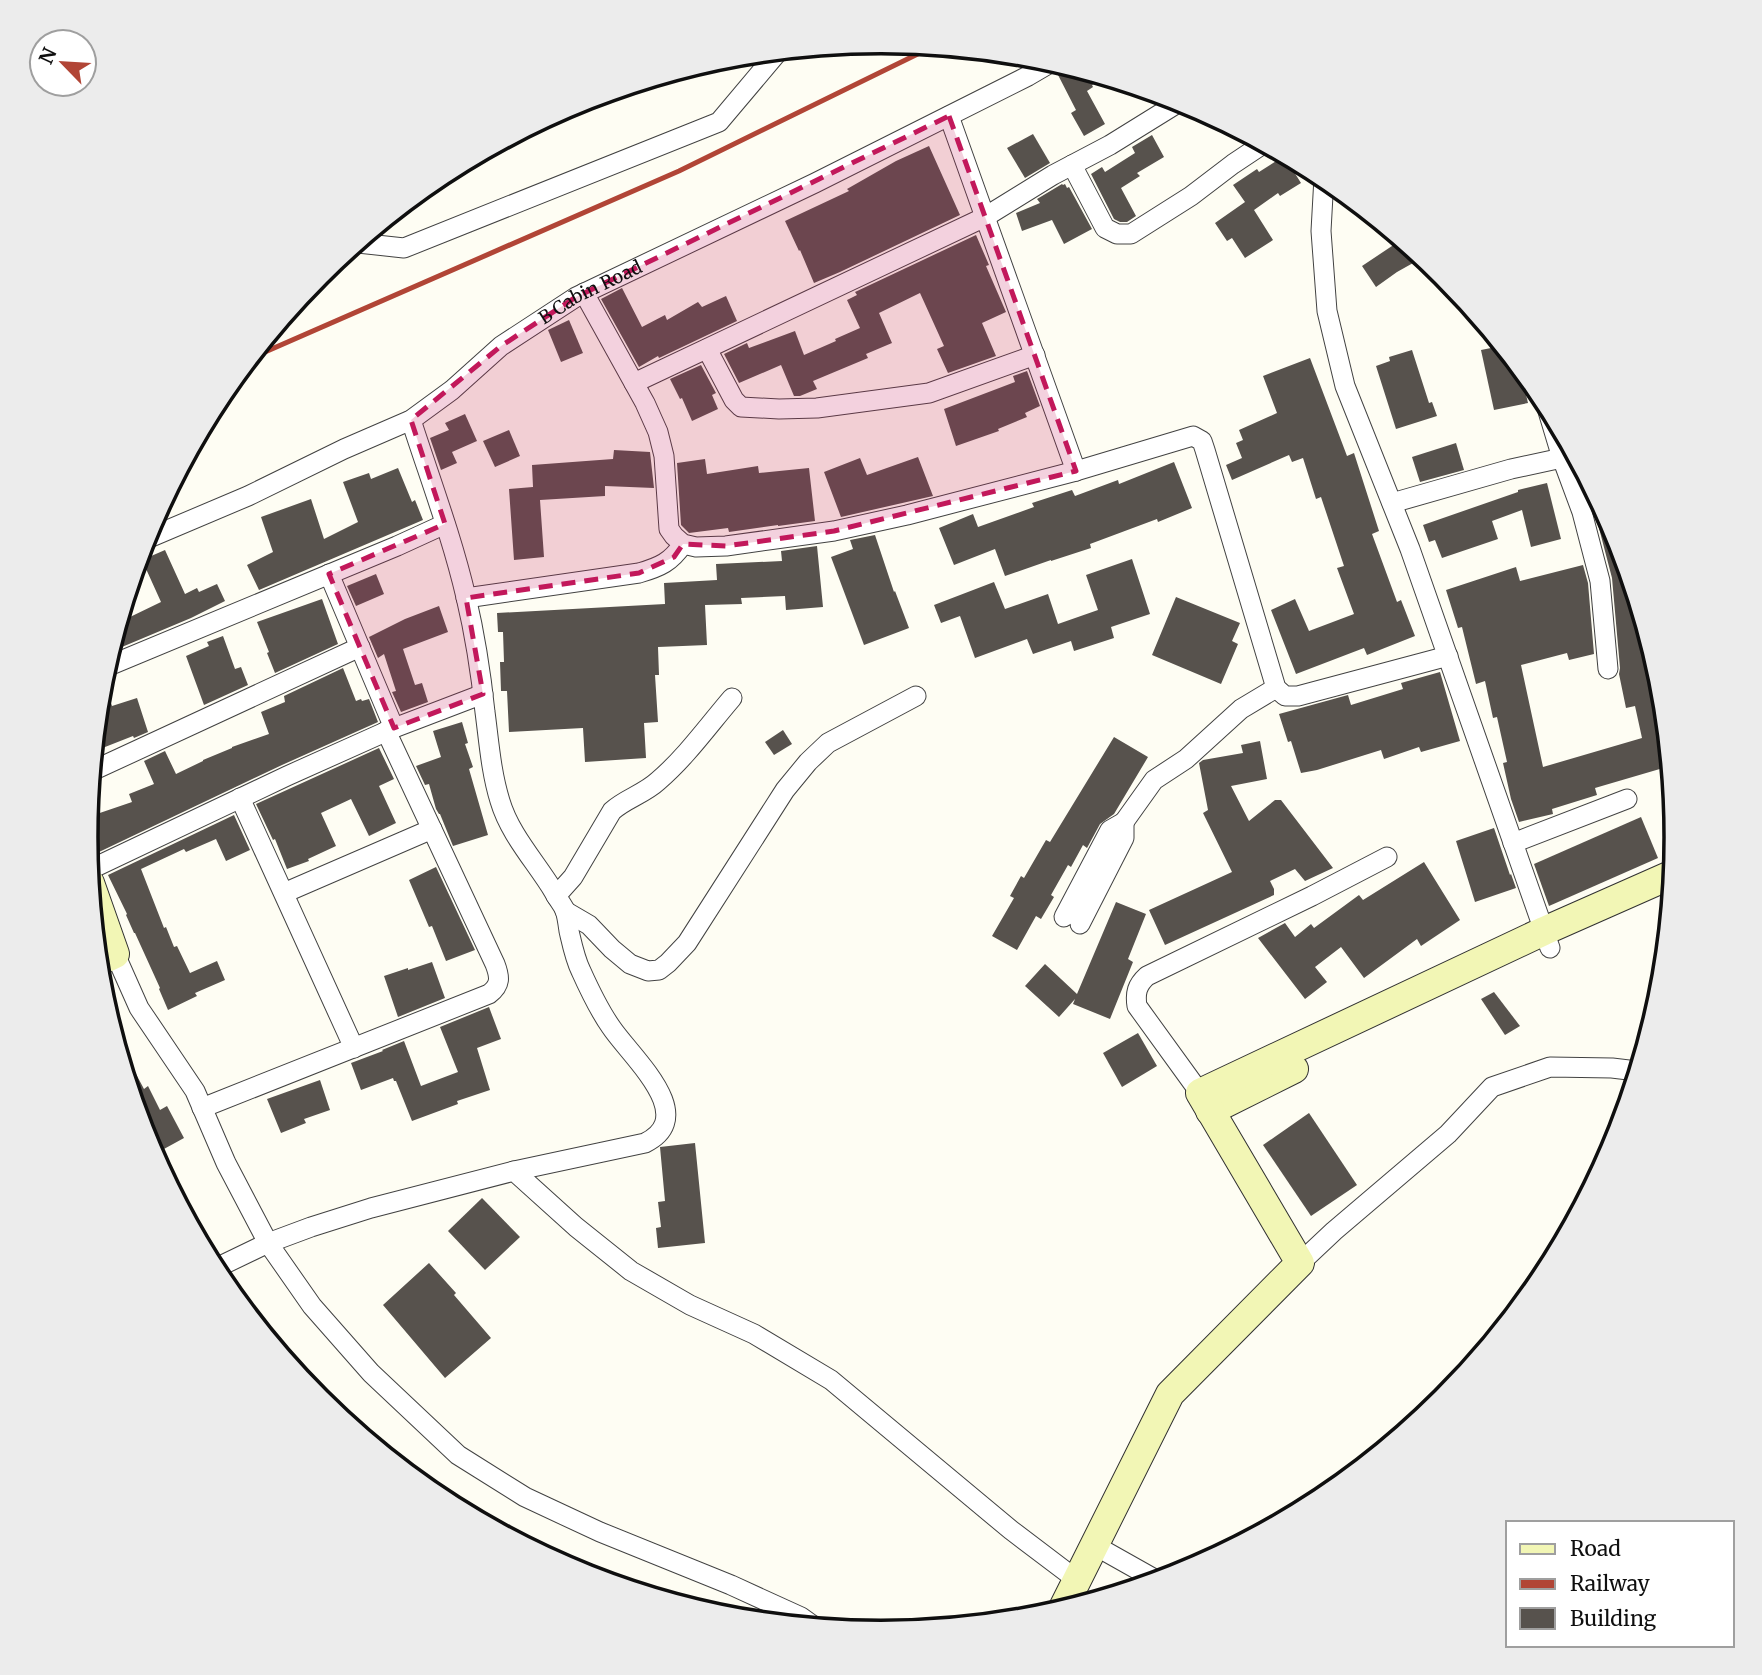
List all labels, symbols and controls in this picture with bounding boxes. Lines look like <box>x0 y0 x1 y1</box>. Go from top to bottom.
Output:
north arrow <box>28 28 98 98</box>
text: N <box>34 44 62 68</box>
street label: B Cabin Road <box>534 255 646 329</box>
legend <box>1506 1521 1734 1647</box>
text: Road <box>1570 1535 1621 1562</box>
text: Railway <box>1570 1570 1651 1597</box>
text: Building <box>1570 1605 1657 1632</box>

